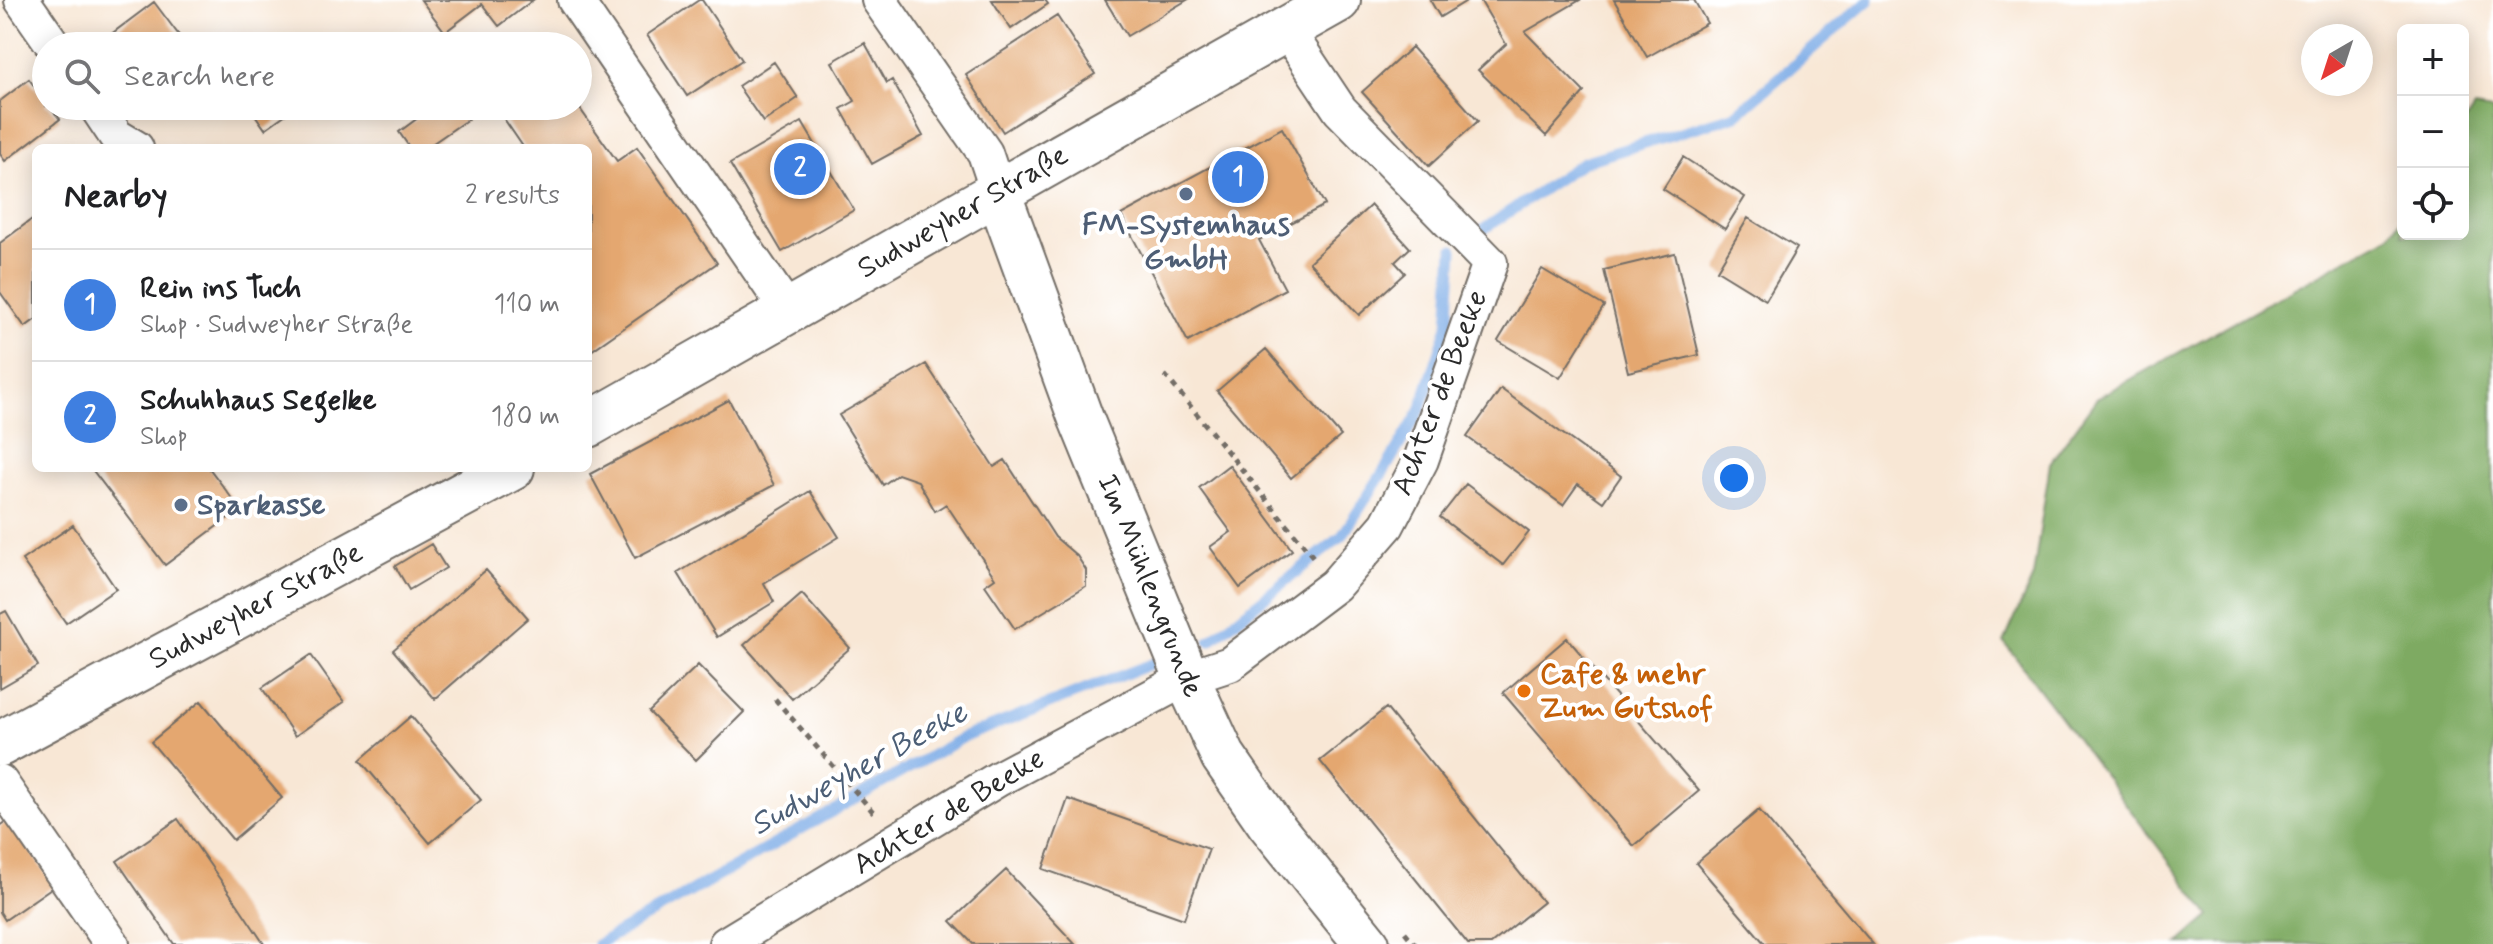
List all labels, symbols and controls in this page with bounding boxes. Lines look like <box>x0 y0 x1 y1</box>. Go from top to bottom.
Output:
north arrow <box>2301 24 2373 96</box>
map controls <box>2397 24 2469 240</box>
button: + <box>2397 24 2469 96</box>
search box <box>32 32 592 120</box>
icon: search <box>60 54 104 98</box>
text: Search here <box>124 57 275 96</box>
button: − <box>2397 96 2469 168</box>
street label: Sudweyher Straße <box>851 136 1075 288</box>
pin: 2 <box>774 139 826 199</box>
pin: 1 <box>1212 147 1264 207</box>
button: locate <box>2397 168 2469 240</box>
text: Nearby <box>64 174 168 219</box>
text: 2 results <box>465 179 560 213</box>
marker: FM-Systemhaus GmbH <box>1177 185 1195 203</box>
place label: FM-Systemhaus GmbH <box>1082 206 1290 279</box>
text: Rein ins Tuch <box>140 269 302 308</box>
street label: Achter de Beeke <box>1383 285 1497 501</box>
text: 1 <box>84 288 96 322</box>
text: 110 m <box>494 288 560 322</box>
text: Shop · Sudweyher Straße <box>140 308 413 342</box>
text: Schuhhaus Segelke <box>140 381 377 420</box>
text: 2 <box>84 400 96 434</box>
text: 180 m <box>491 400 560 434</box>
text: Shop <box>140 420 188 454</box>
your location <box>1714 458 1754 498</box>
street label: Im Mühlengrunde <box>1087 469 1213 703</box>
place label: Sparkasse <box>197 486 325 525</box>
marker: Sparkasse <box>172 496 190 514</box>
street label: Sudweyher Straße <box>142 533 370 679</box>
place label: Cafe & mehr Zum Gutshof <box>1540 655 1713 728</box>
marker: Cafe & mehr Zum Gutshof <box>1515 682 1533 700</box>
water label: Sudweyher Beeke <box>743 692 976 846</box>
street label: Achter de Beeke <box>846 739 1052 885</box>

